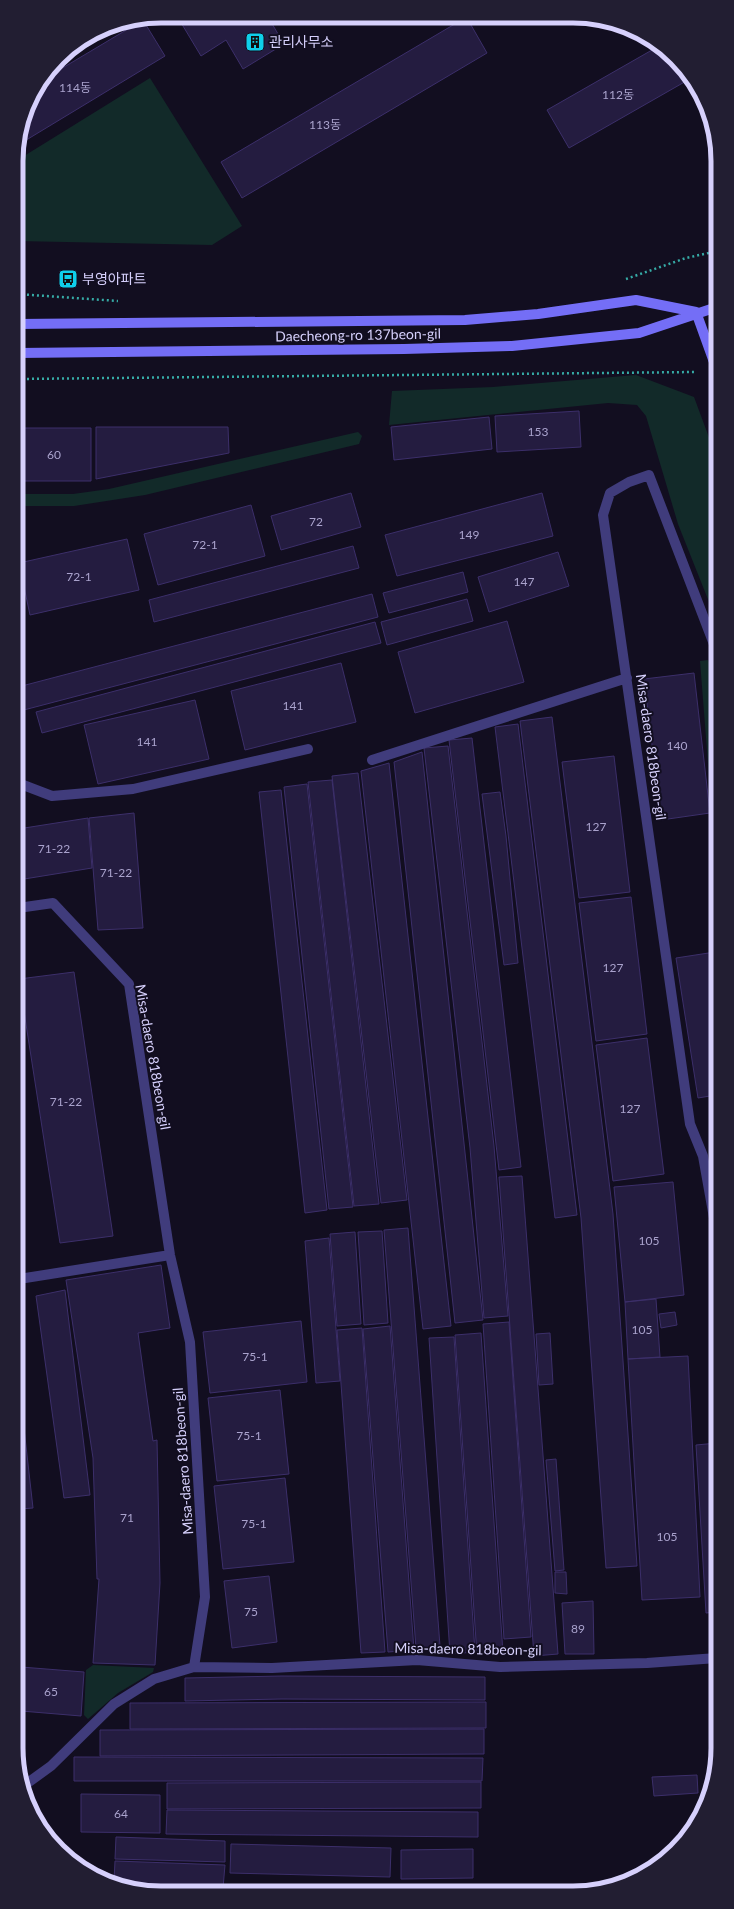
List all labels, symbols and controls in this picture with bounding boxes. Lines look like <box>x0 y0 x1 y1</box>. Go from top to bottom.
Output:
building icon: 관리사무소 <box>244 31 266 53</box>
place label: 관리사무소 <box>269 33 334 50</box>
house number: 114동 <box>59 80 91 95</box>
house number: 112동 <box>602 87 634 102</box>
house number: 113동 <box>309 117 341 132</box>
bus stop icon: 부영아파트 <box>57 268 79 290</box>
place label: 부영아파트 <box>82 270 147 287</box>
street label: Daecheong-ro 137beon-gil <box>275 325 441 344</box>
house number: 153 <box>528 424 548 439</box>
house number: 60 <box>47 447 61 462</box>
house number: 72 <box>309 514 323 529</box>
house number: 149 <box>459 527 479 542</box>
house number: 72-1 <box>192 537 218 552</box>
house number: 72-1 <box>66 569 92 584</box>
house number: 147 <box>514 574 534 589</box>
street label: Misa-daero 818beon-gil <box>633 673 670 821</box>
house number: 141 <box>283 698 303 713</box>
house number: 141 <box>137 734 157 749</box>
house number: 140 <box>667 738 687 753</box>
house number: 127 <box>586 819 606 834</box>
house number: 71-22 <box>38 841 70 856</box>
house number: 71-22 <box>100 865 132 880</box>
house number: 127 <box>603 960 623 975</box>
street label: Misa-daero 818beon-gil <box>132 983 175 1131</box>
house number: 71-22 <box>50 1094 82 1109</box>
house number: 127 <box>620 1101 640 1116</box>
house number: 105 <box>639 1233 659 1248</box>
house number: 105 <box>632 1322 652 1337</box>
house number: 75-1 <box>242 1349 268 1364</box>
street label: Misa-daero 818beon-gil <box>169 1387 196 1535</box>
house number: 75-1 <box>236 1428 262 1443</box>
house number: 71 <box>120 1510 134 1525</box>
house number: 75-1 <box>241 1516 267 1531</box>
house number: 105 <box>657 1529 677 1544</box>
house number: 75 <box>244 1604 258 1619</box>
house number: 89 <box>571 1621 585 1636</box>
street label: Misa-daero 818beon-gil <box>394 1639 542 1658</box>
house number: 65 <box>44 1684 58 1699</box>
house number: 64 <box>114 1806 128 1821</box>

